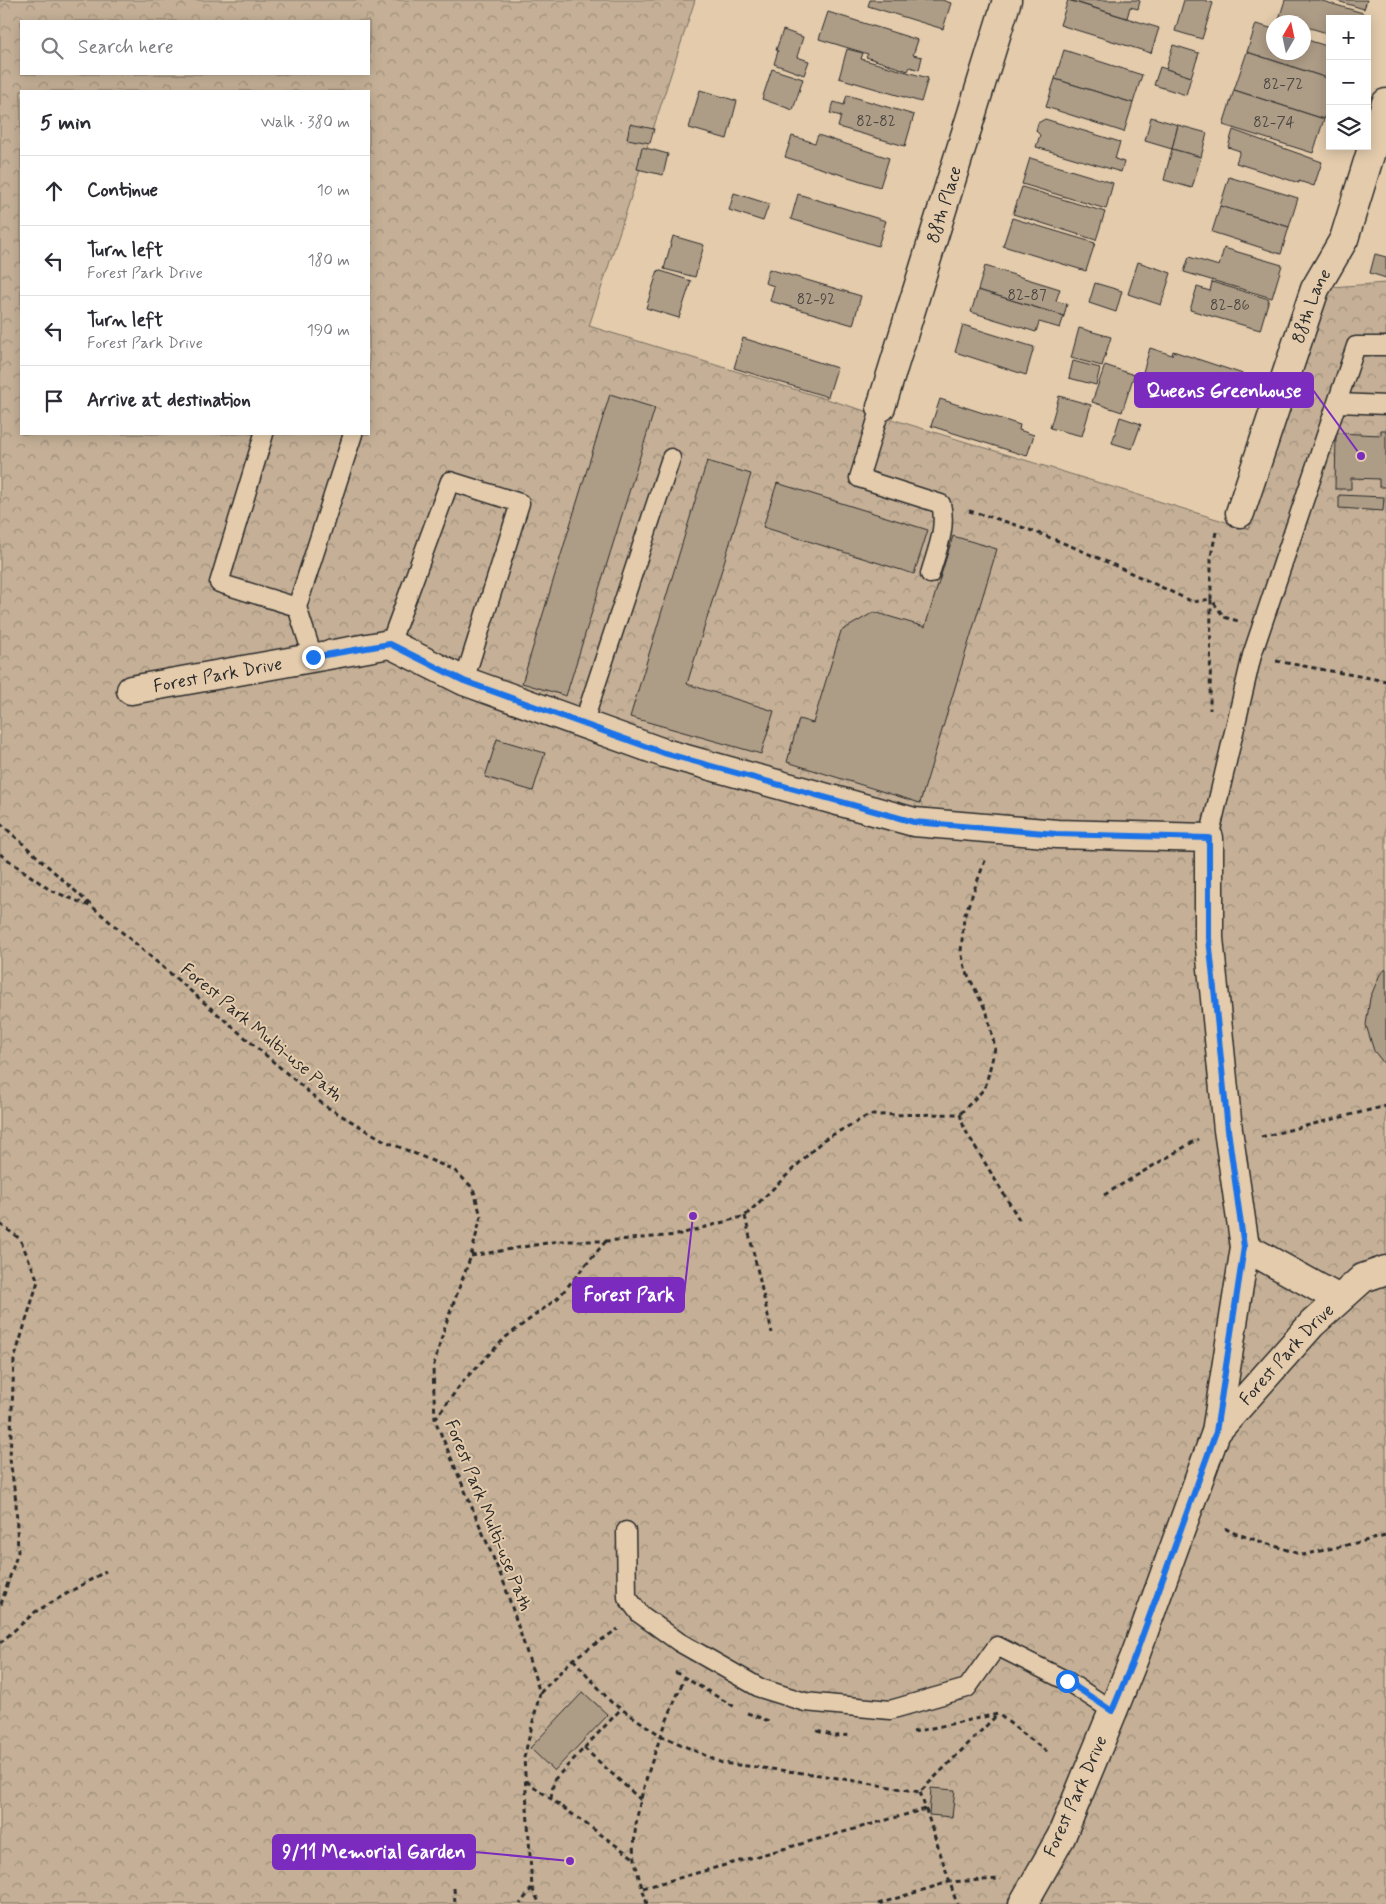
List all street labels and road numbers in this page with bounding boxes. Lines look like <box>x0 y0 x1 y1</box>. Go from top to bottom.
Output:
street label: 88th Place <box>921 163 968 246</box>
street label: 88th Lane <box>1287 264 1337 347</box>
street label: Forest Park Drive <box>151 652 284 699</box>
street label: Forest Park Multi-use Path <box>175 958 347 1108</box>
street label: Forest Park Drive <box>1234 1299 1340 1411</box>
street label: Forest Park Multi-use Path <box>439 1416 537 1615</box>
street label: Forest Park Drive <box>1038 1732 1113 1861</box>

